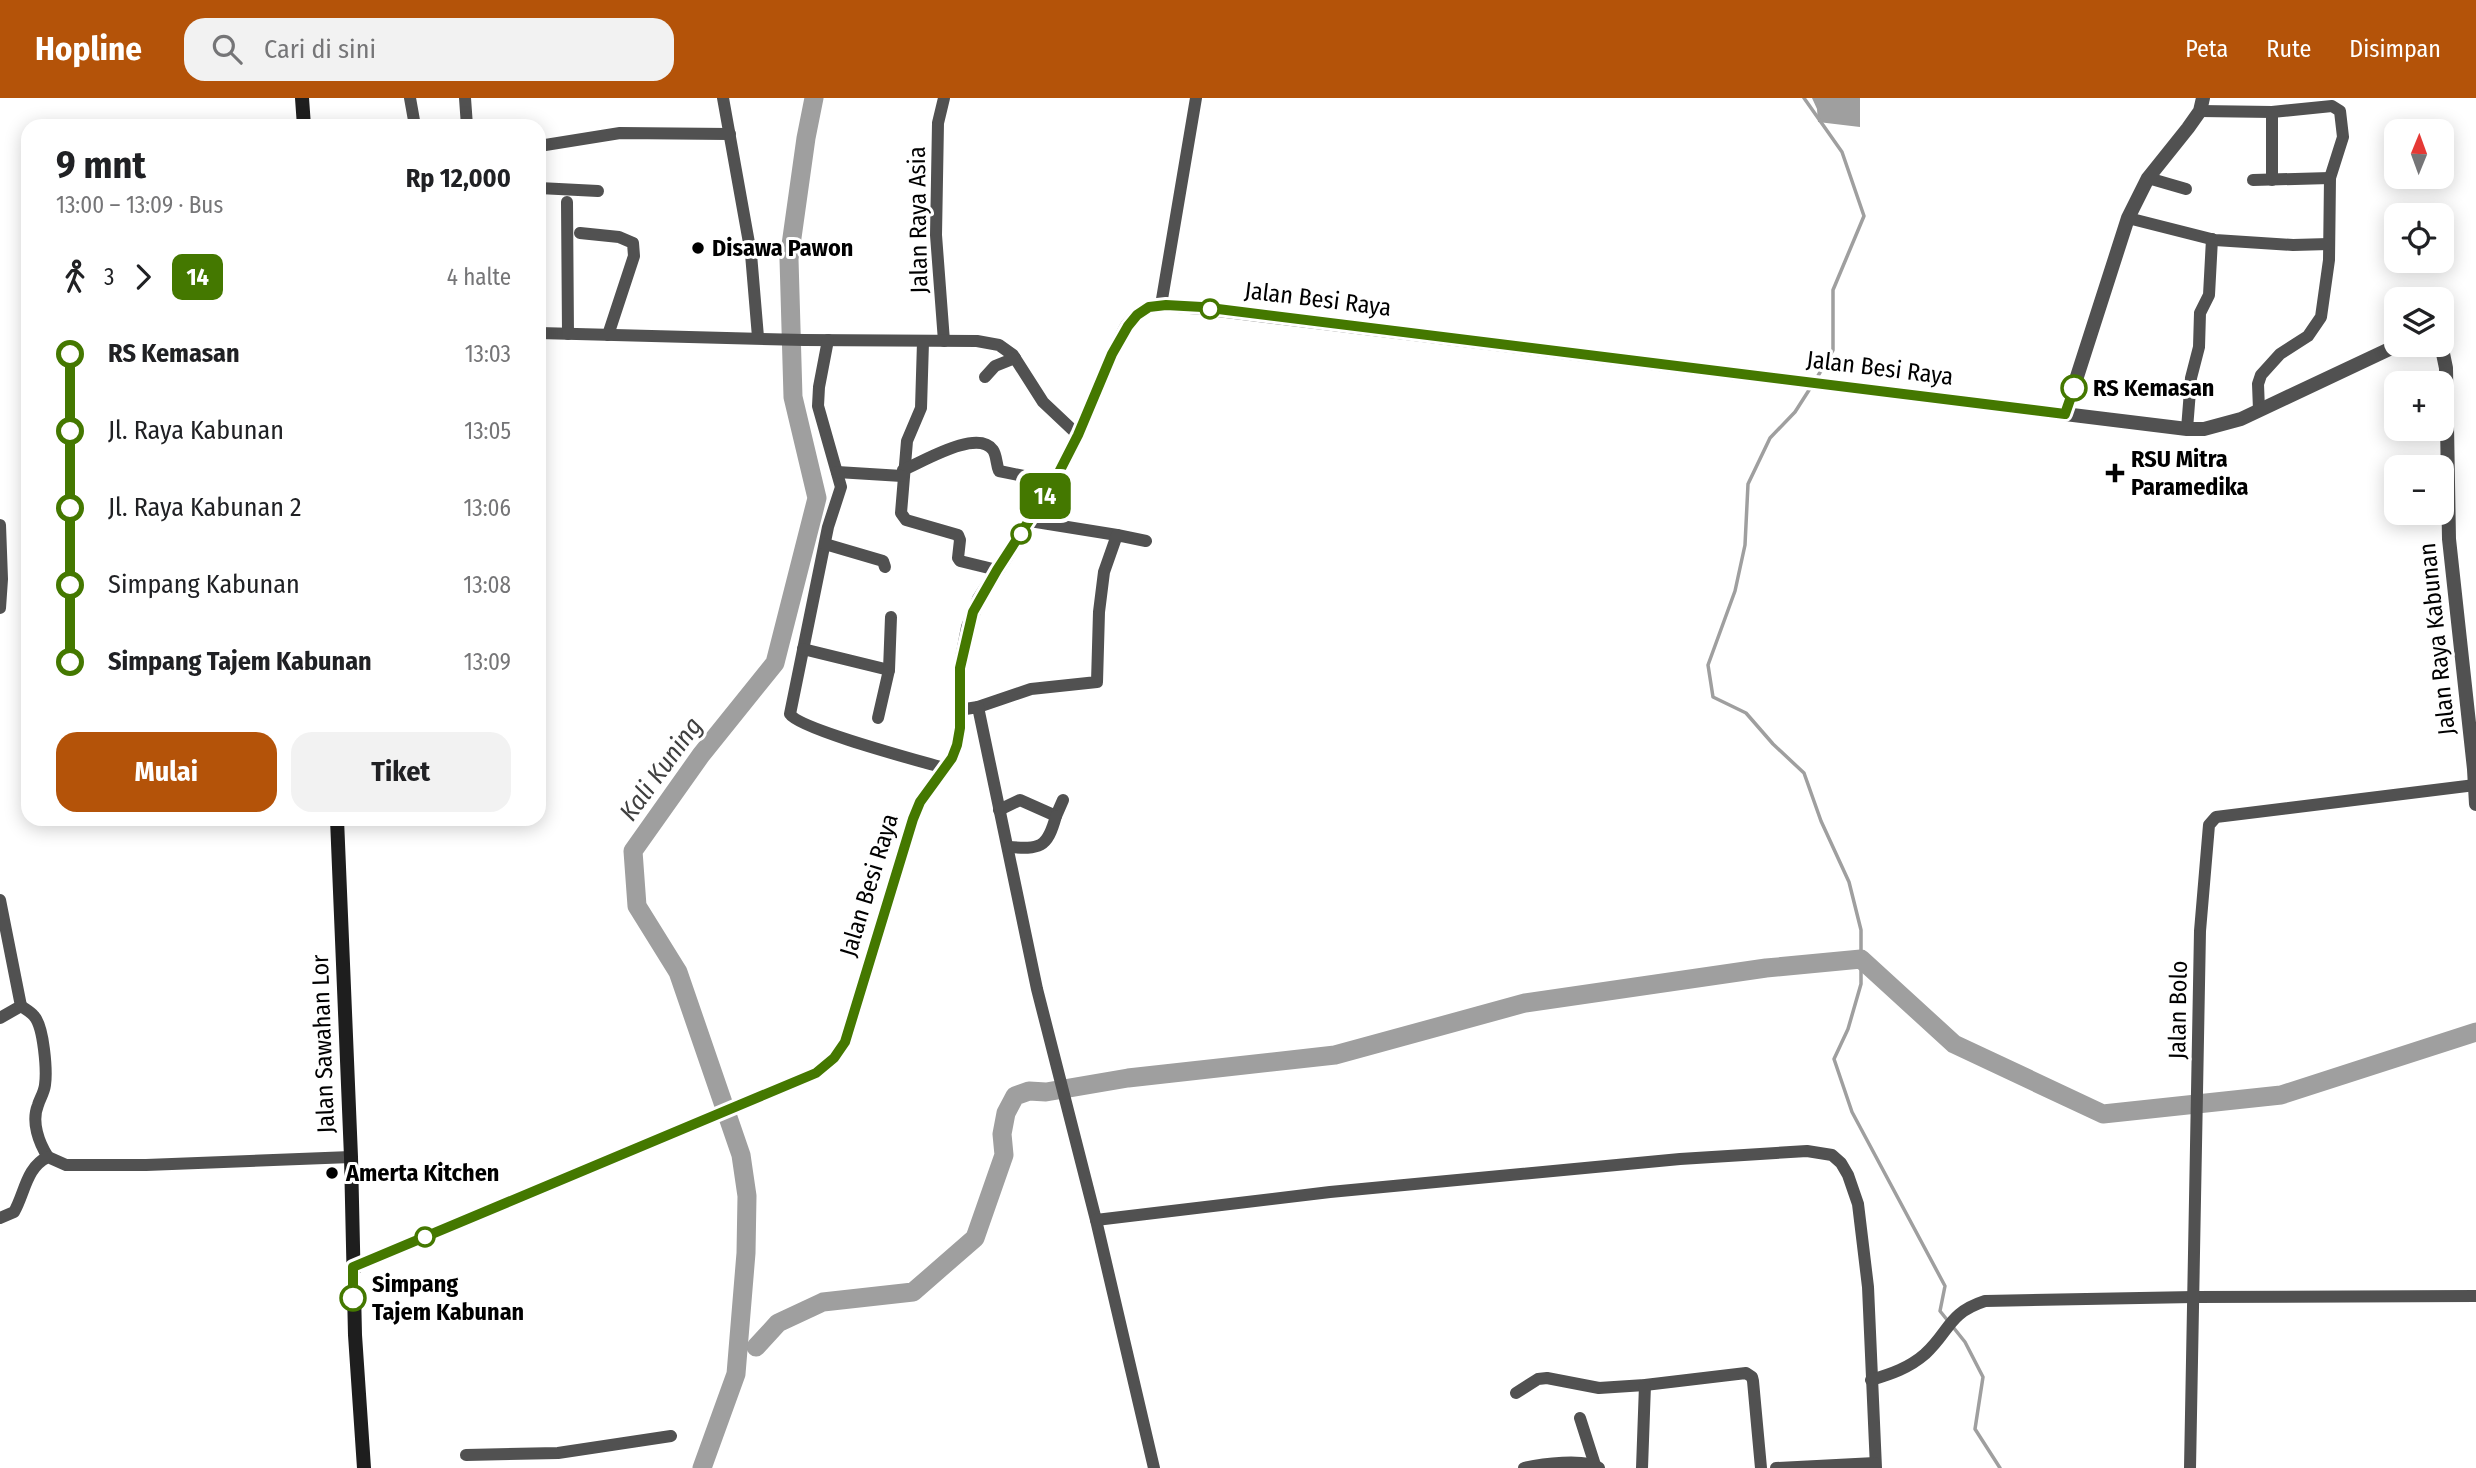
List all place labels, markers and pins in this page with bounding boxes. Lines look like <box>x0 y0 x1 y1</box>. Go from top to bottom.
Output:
place label: Disawa Pawon <box>712 234 853 262</box>
marker: Disawa Pawon <box>690 240 706 256</box>
unlabelled marker <box>1200 299 1220 319</box>
place label: RS Kemasan <box>2093 374 2214 402</box>
marker: RS Kemasan <box>2061 375 2087 401</box>
place label: RSU Mitra Paramedika <box>2131 445 2249 501</box>
marker: RSU Mitra Paramedika <box>2105 463 2125 483</box>
unlabelled marker <box>1011 524 1031 544</box>
place label: Amerta Kitchen <box>345 1159 499 1187</box>
marker: Amerta Kitchen <box>324 1165 340 1181</box>
unlabelled marker <box>415 1227 435 1247</box>
place label: Simpang Tajem Kabunan <box>372 1270 524 1326</box>
marker: Simpang Tajem Kabunan <box>340 1285 366 1311</box>

